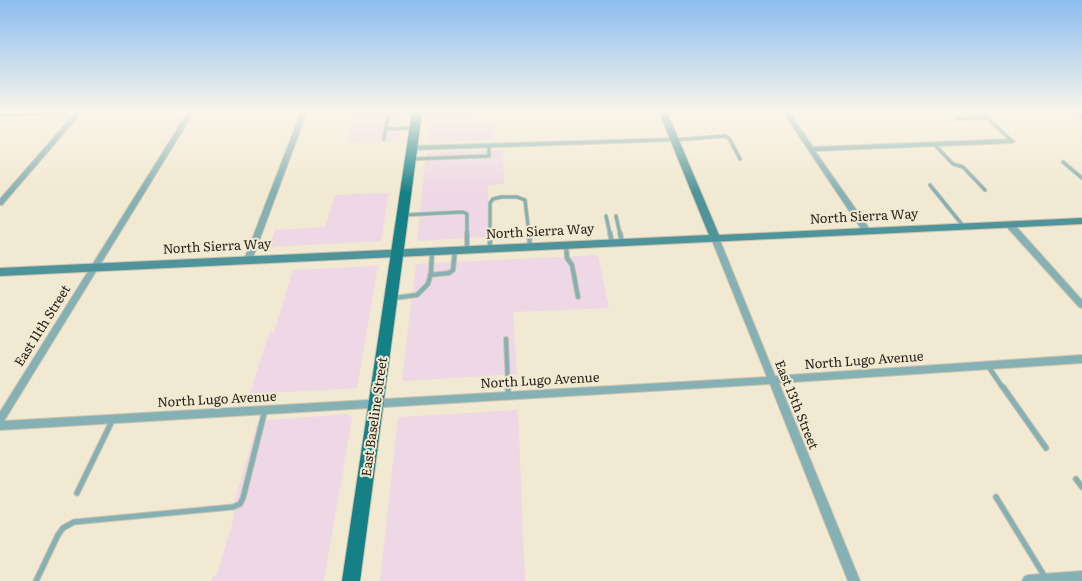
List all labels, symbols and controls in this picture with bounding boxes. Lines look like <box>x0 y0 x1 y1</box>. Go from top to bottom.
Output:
street label: North Sierra Way <box>809 206 919 228</box>
street label: North Sierra Way <box>485 221 595 243</box>
street label: North Sierra Way <box>162 236 272 258</box>
street label: East 11th Street <box>12 282 74 370</box>
street label: North Lugo Avenue <box>804 349 924 373</box>
street label: East Baseline Street <box>359 356 391 478</box>
street label: East 13th Street <box>771 358 821 452</box>
street label: North Lugo Avenue <box>480 370 600 392</box>
street label: North Lugo Avenue <box>157 389 277 411</box>

